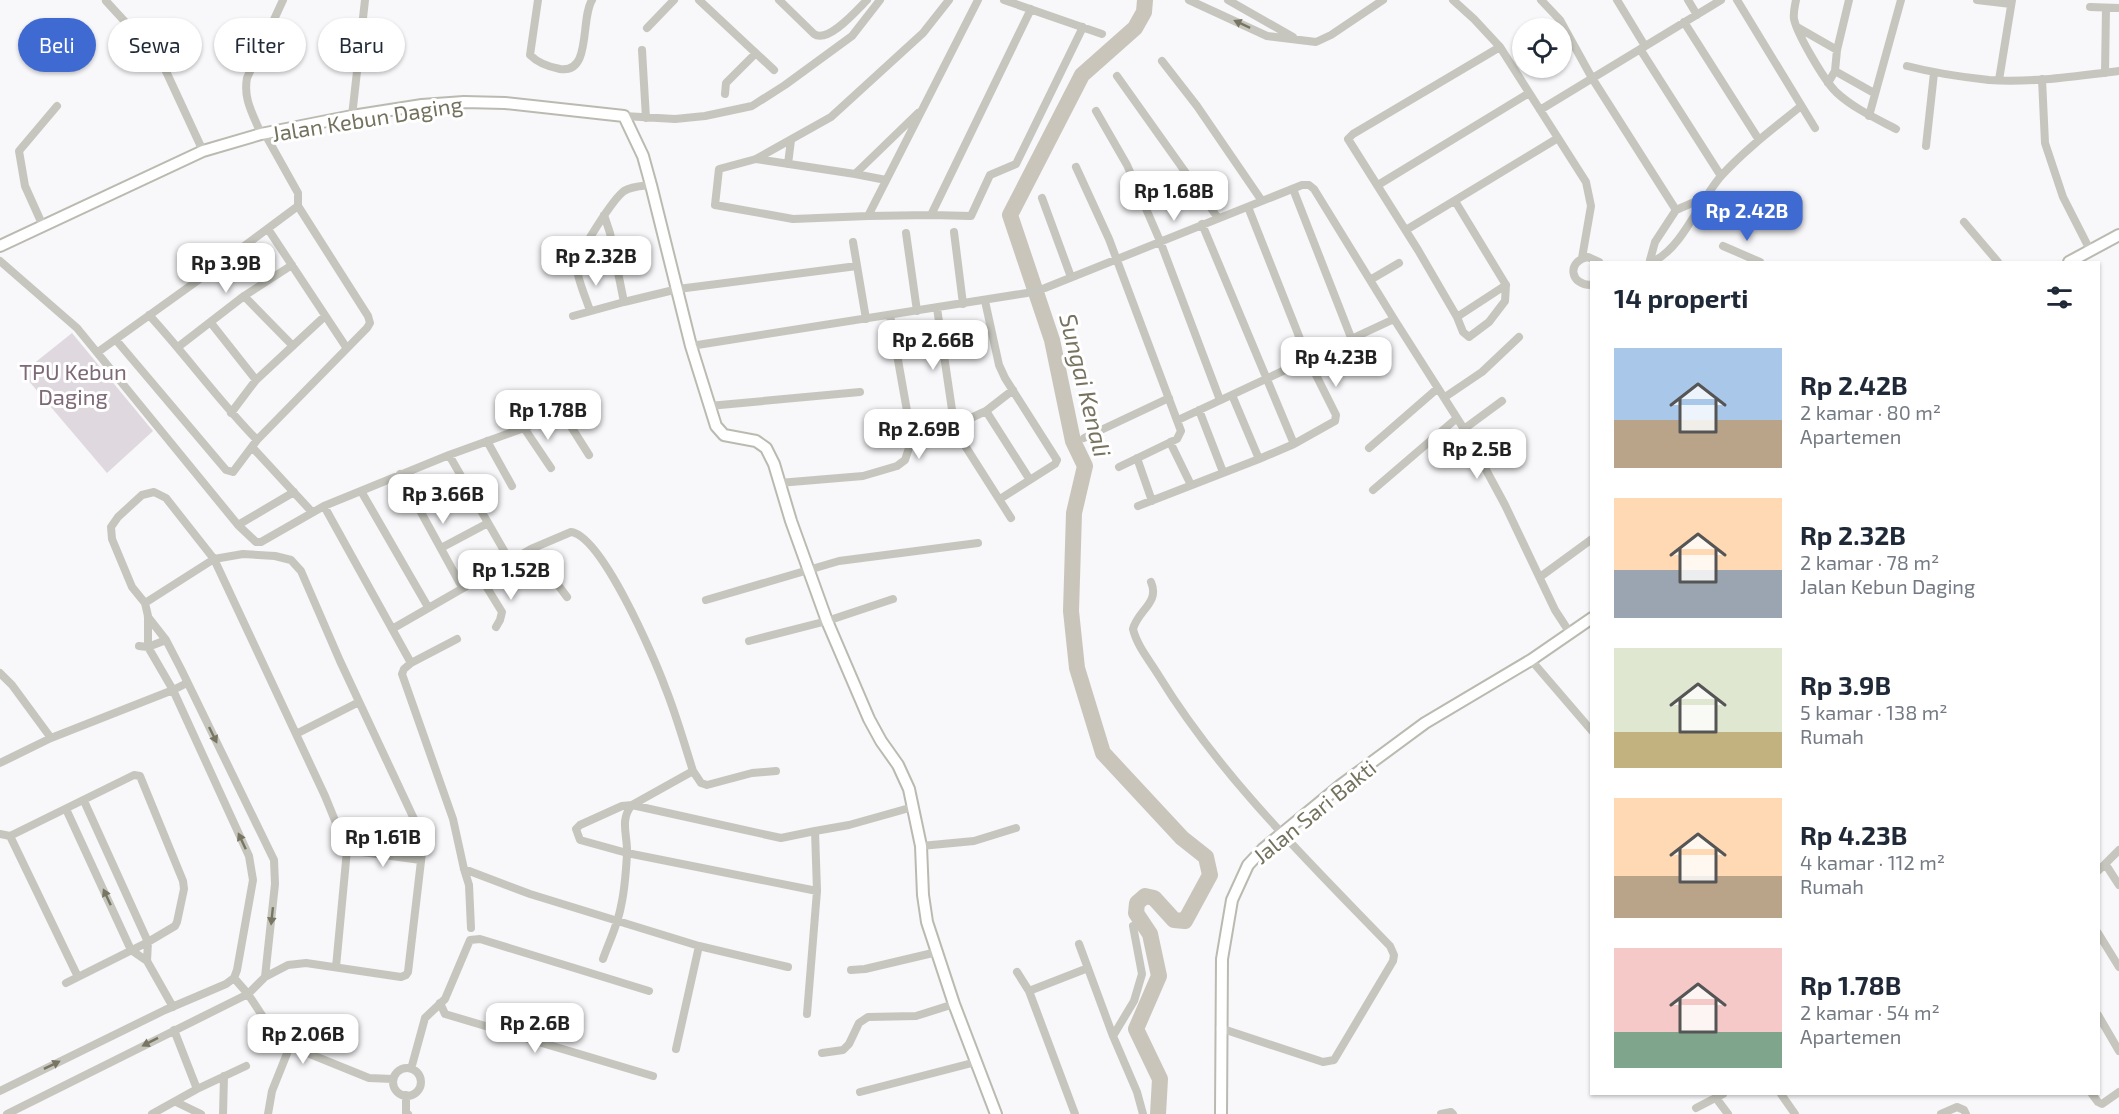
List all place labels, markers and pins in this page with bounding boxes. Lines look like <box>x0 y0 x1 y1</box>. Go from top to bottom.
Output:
pin: Rp 1.68B <box>1112 171 1236 222</box>
pin: Rp 2.42B <box>1685 191 1809 242</box>
pin: Rp 2.32B <box>534 236 658 287</box>
pin: Rp 3.9B <box>171 243 281 294</box>
pin: Rp 2.66B <box>871 320 995 371</box>
pin: Rp 4.23B <box>1274 337 1398 388</box>
pin: Rp 1.78B <box>486 390 610 441</box>
pin: Rp 2.69B <box>857 409 981 460</box>
pin: Rp 2.5B <box>1422 429 1532 480</box>
pin: Rp 3.66B <box>381 474 505 525</box>
pin: Rp 1.52B <box>449 550 573 601</box>
pin: Rp 1.61B <box>321 817 445 868</box>
pin: Rp 2.6B <box>480 1003 590 1054</box>
pin: Rp 2.06B <box>241 1014 365 1065</box>

